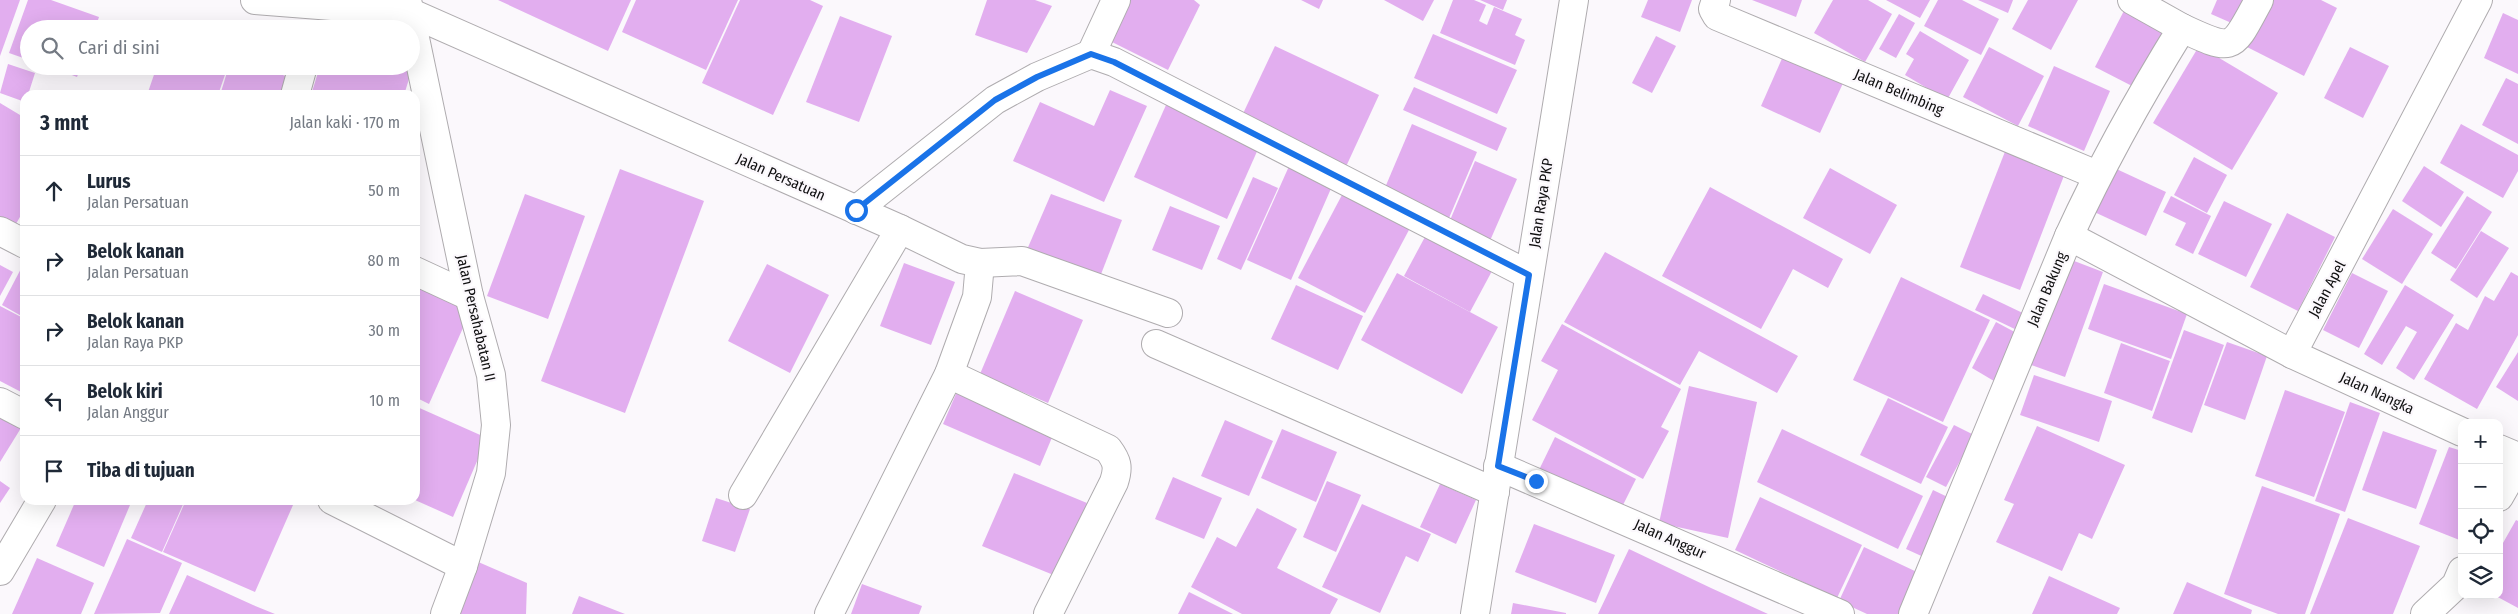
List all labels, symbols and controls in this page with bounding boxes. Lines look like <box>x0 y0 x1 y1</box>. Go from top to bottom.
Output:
search box <box>20 20 420 75</box>
icon: search <box>38 34 66 62</box>
text: Cari di sini <box>78 36 160 59</box>
street label: Jalan Belimbing <box>1851 65 1947 119</box>
text: 3 mnt <box>40 110 89 136</box>
text: Jalan kaki · 170 m <box>289 113 400 132</box>
street label: Jalan Persatuan <box>734 149 828 205</box>
street label: Jalan Raya PKP <box>1525 157 1557 249</box>
text: Lurus <box>87 170 131 193</box>
icon: ahead <box>40 177 68 205</box>
text: 50 m <box>368 181 400 200</box>
text: Jalan Persatuan <box>87 193 189 212</box>
route start <box>845 199 868 222</box>
text: Belok kanan <box>87 240 184 263</box>
icon: right <box>40 247 68 275</box>
street label: Jalan Bakung <box>2023 249 2071 329</box>
text: 80 m <box>368 251 400 270</box>
street label: Jalan Persahabatan II <box>453 253 499 383</box>
street label: Jalan Apel <box>2305 258 2349 320</box>
text: Jalan Persatuan <box>87 263 189 282</box>
text: Belok kanan <box>87 310 184 333</box>
icon: right <box>40 317 68 345</box>
text: 30 m <box>368 321 400 340</box>
text: Jalan Raya PKP <box>87 333 183 352</box>
street label: Jalan Nangka <box>2337 368 2417 418</box>
text: Belok kiri <box>87 380 163 403</box>
icon: left <box>40 387 68 415</box>
text: 10 m <box>369 391 400 410</box>
text: Jalan Anggur <box>87 403 169 422</box>
map controls <box>2458 419 2503 599</box>
button: + <box>2458 419 2503 464</box>
icon: arrive <box>40 457 68 485</box>
text: Tiba di tujuan <box>87 459 195 482</box>
button: − <box>2458 464 2503 509</box>
route end <box>1525 470 1548 493</box>
button: locate <box>2458 509 2503 554</box>
street label: Jalan Anggur <box>1631 515 1709 563</box>
button: layers <box>2458 554 2503 599</box>

